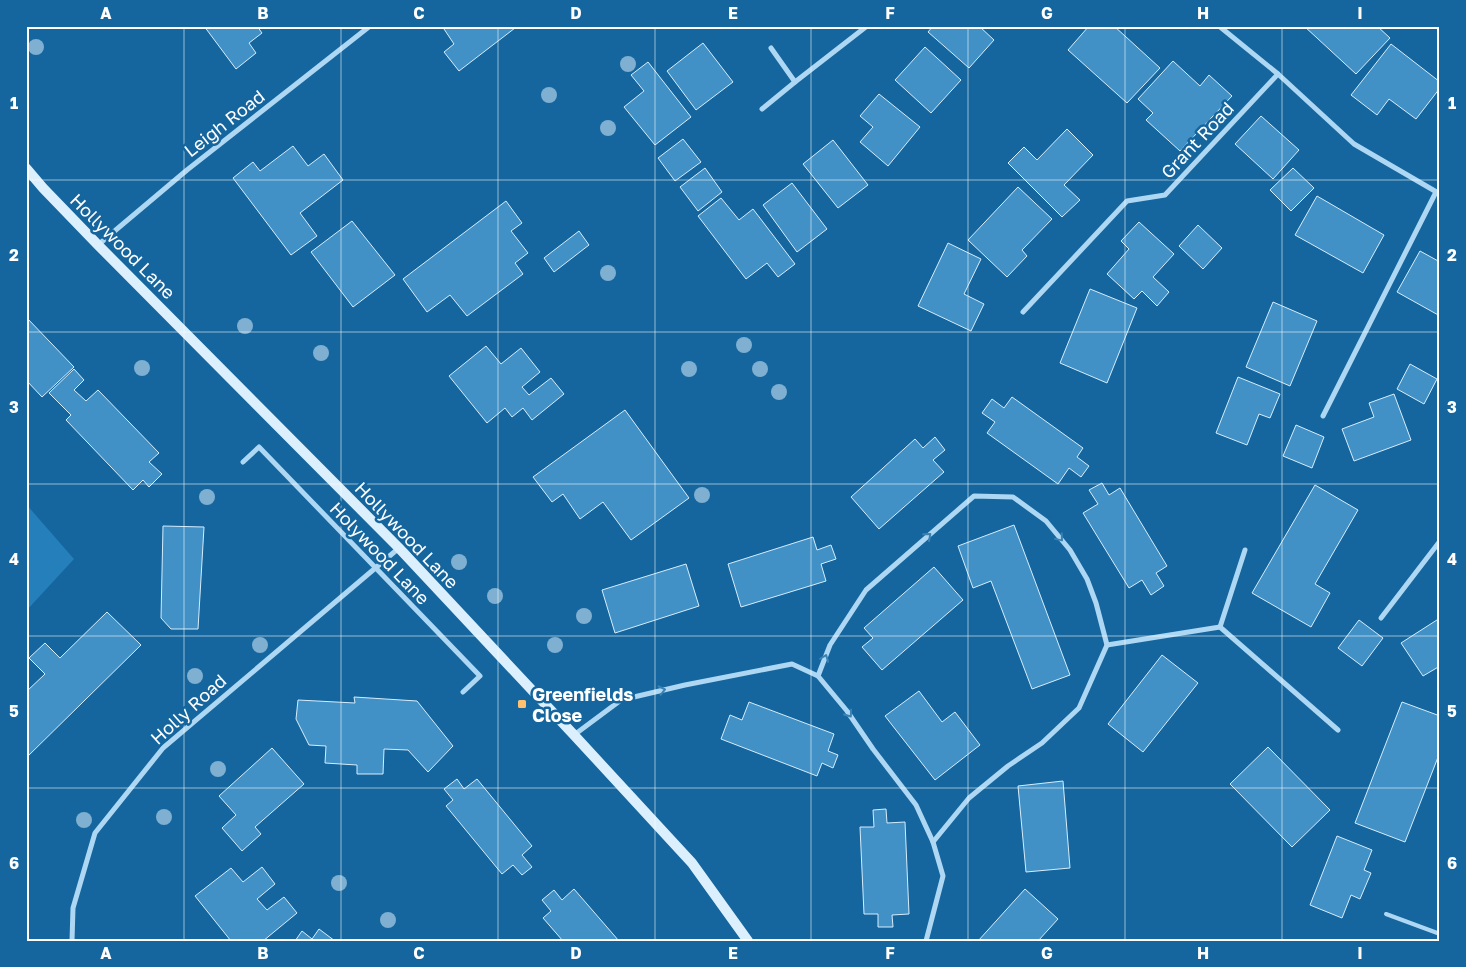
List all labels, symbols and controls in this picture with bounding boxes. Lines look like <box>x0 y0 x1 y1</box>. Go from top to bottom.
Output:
text: A <box>100 3 112 23</box>
text: B <box>257 3 269 23</box>
text: C <box>413 3 425 23</box>
text: D <box>570 3 582 23</box>
text: E <box>728 3 738 23</box>
text: F <box>885 3 895 23</box>
text: G <box>1041 3 1053 23</box>
text: H <box>1197 3 1209 23</box>
text: I <box>1357 3 1363 23</box>
street label: Leigh Road <box>179 85 269 161</box>
text: 1 <box>10 93 18 113</box>
text: 1 <box>1448 93 1456 113</box>
street label: Grant Road <box>1156 97 1238 183</box>
street label: Hollywood Lane <box>66 189 180 303</box>
text: 2 <box>9 245 19 265</box>
text: 2 <box>1447 245 1457 265</box>
text: 3 <box>9 397 19 417</box>
text: 3 <box>1447 397 1457 417</box>
street label: Hollywood Lane <box>351 477 463 593</box>
street label: Holywood Lane <box>326 497 434 609</box>
one-way arrow <box>923 532 932 541</box>
one-way arrow <box>1054 533 1063 542</box>
text: 4 <box>9 549 19 569</box>
text: 4 <box>1447 549 1457 569</box>
one-way arrow <box>819 654 829 663</box>
street label: Holly Road <box>146 669 230 749</box>
place label: Greenfields Close <box>532 683 633 726</box>
one-way arrow <box>658 685 667 696</box>
marker: Greenfields Close <box>516 698 528 710</box>
text: 5 <box>9 701 19 721</box>
text: 5 <box>1447 701 1457 721</box>
one-way arrow <box>843 708 851 717</box>
text: 6 <box>9 853 19 873</box>
text: 6 <box>1447 853 1457 873</box>
text: A <box>100 943 112 963</box>
text: B <box>257 943 269 963</box>
text: C <box>413 943 425 963</box>
text: D <box>570 943 582 963</box>
text: E <box>728 943 738 963</box>
text: F <box>885 943 895 963</box>
text: G <box>1041 943 1053 963</box>
text: H <box>1197 943 1209 963</box>
text: I <box>1357 943 1363 963</box>

